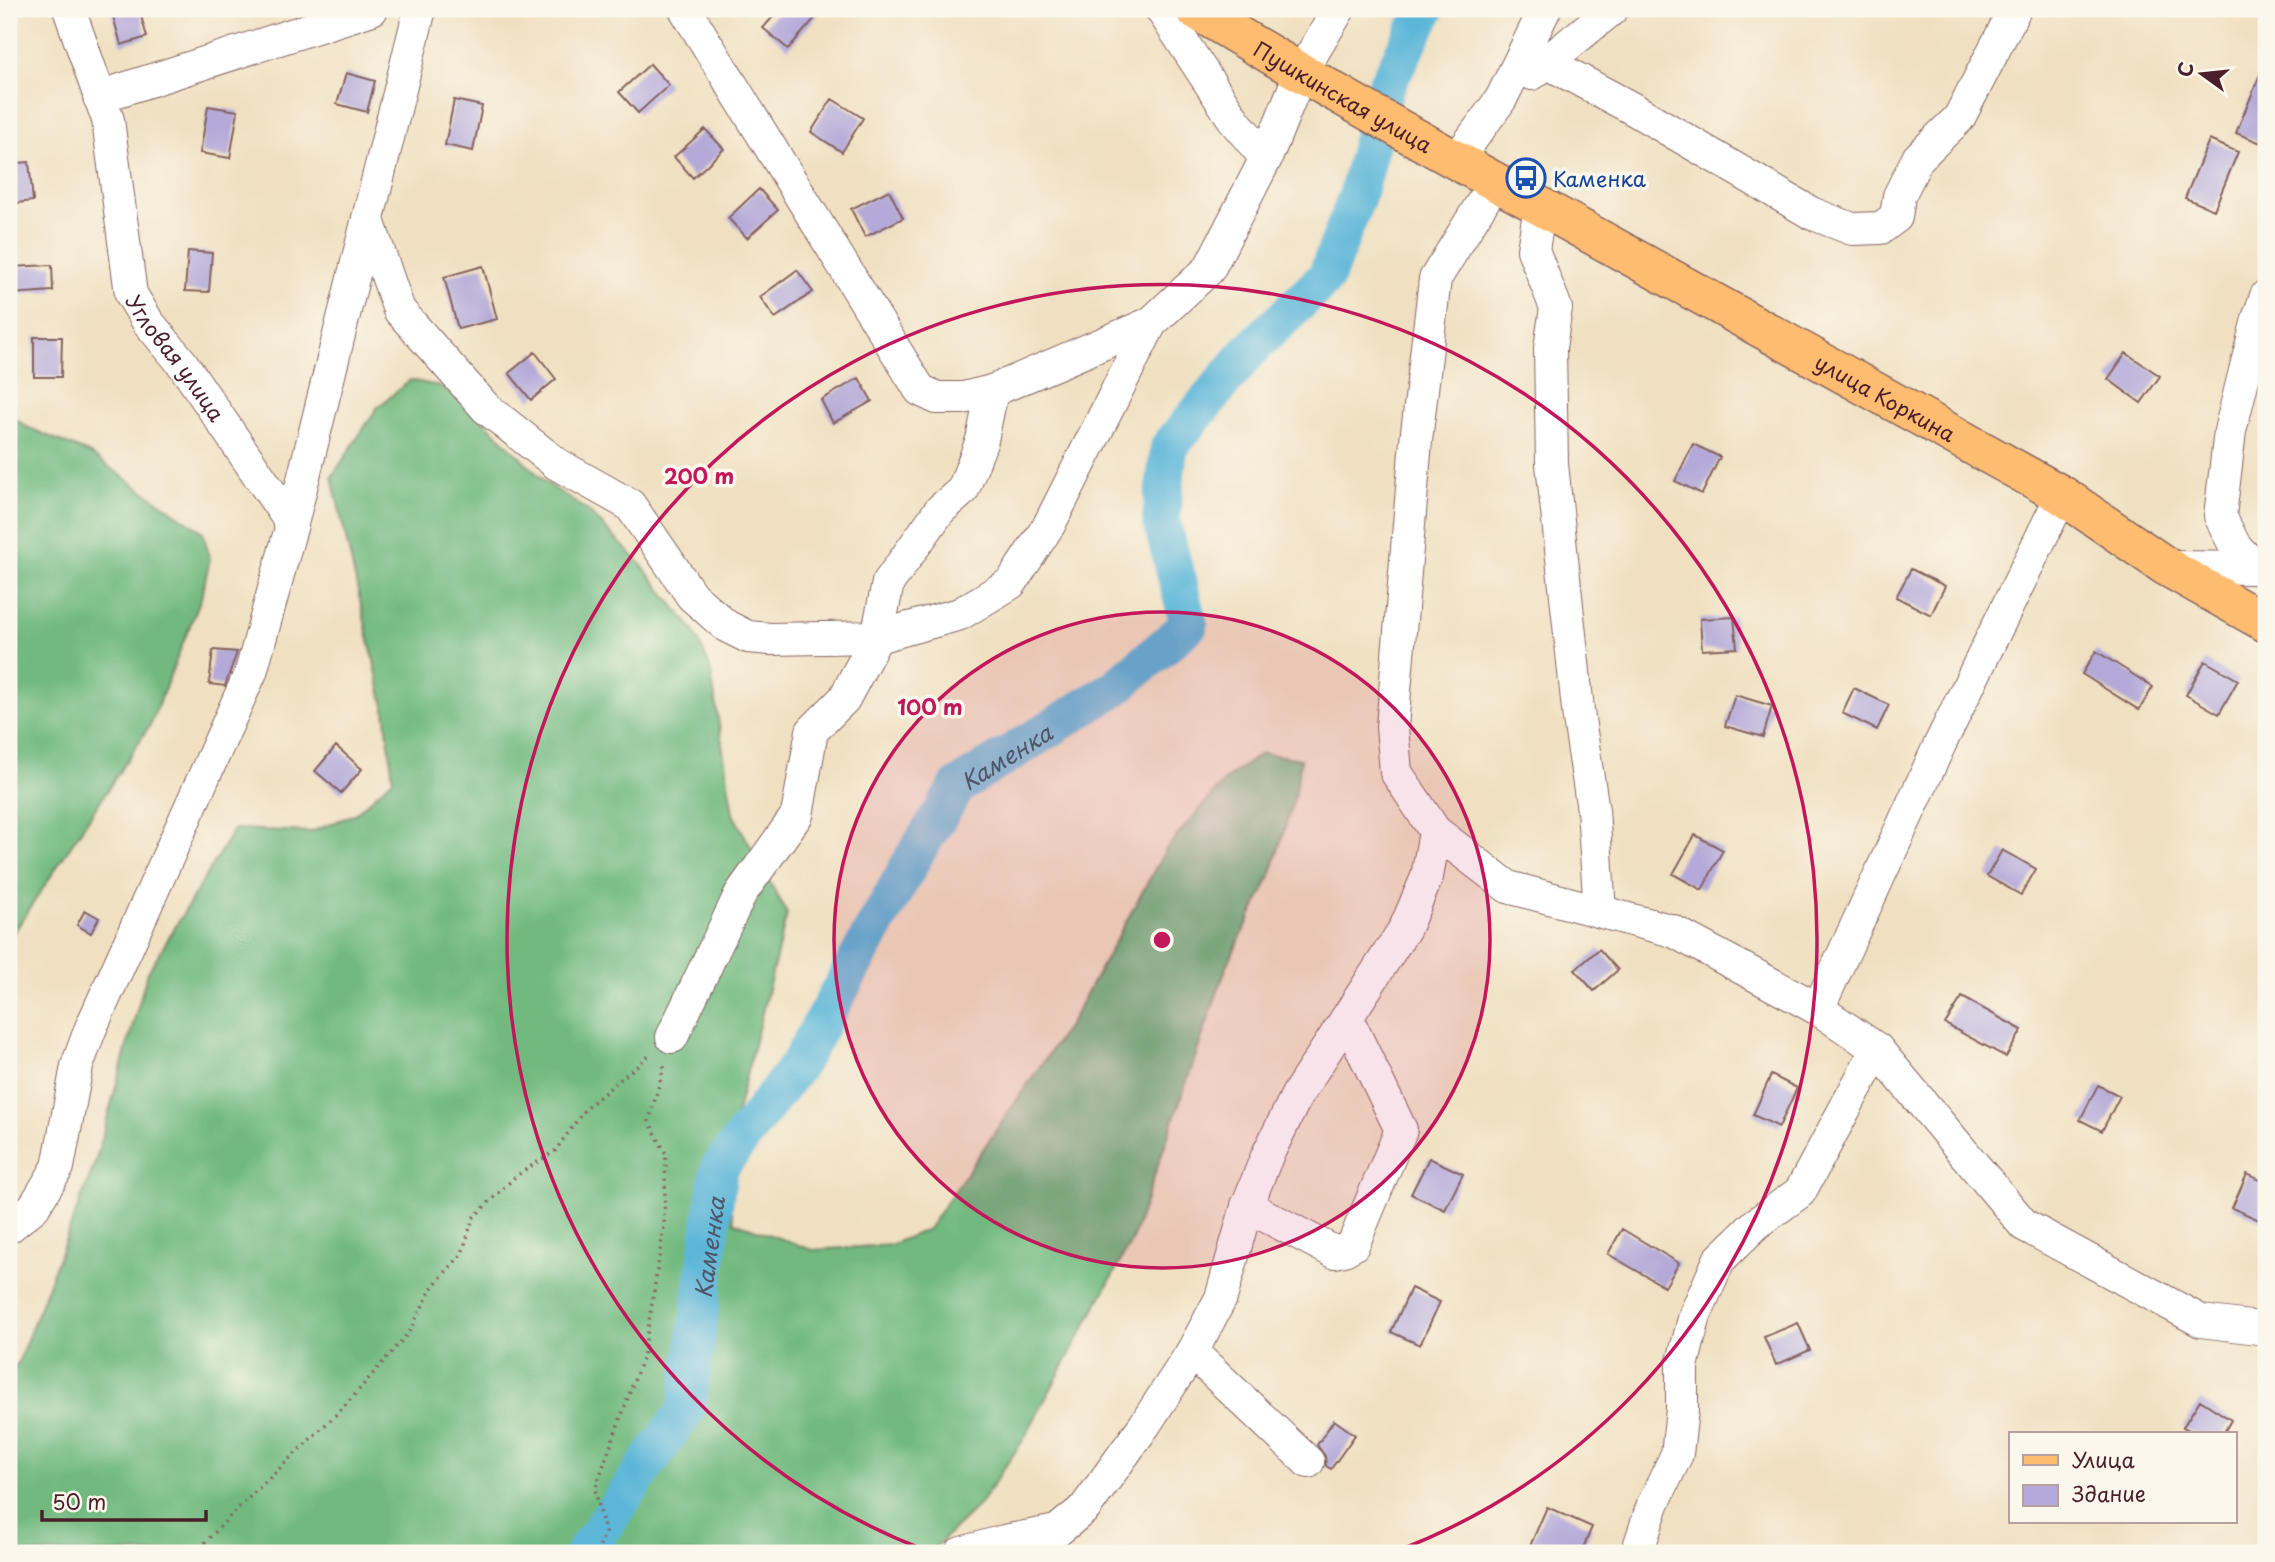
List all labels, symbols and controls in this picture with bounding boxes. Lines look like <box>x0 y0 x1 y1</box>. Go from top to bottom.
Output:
street label: Пушкинская улица <box>1248 32 1439 161</box>
north arrow <box>2166 38 2236 108</box>
text: С <box>2169 59 2200 80</box>
bus stop icon: Каменка <box>1505 157 1547 199</box>
place label: Каменка <box>1553 162 1646 194</box>
street label: Угловая улица <box>119 288 234 428</box>
street label: улица Коркина <box>1809 345 1962 449</box>
text: 200 m <box>664 459 734 491</box>
text: 100 m <box>897 690 963 722</box>
water label: Каменка <box>953 714 1059 798</box>
centre of rings <box>1150 928 1174 952</box>
water label: Каменка <box>684 1194 733 1300</box>
legend <box>2009 1432 2236 1524</box>
text: Улица <box>2072 1443 2135 1475</box>
text: Здание <box>2072 1477 2146 1509</box>
scale bar <box>42 1478 206 1522</box>
text: 50 m <box>52 1485 106 1517</box>

